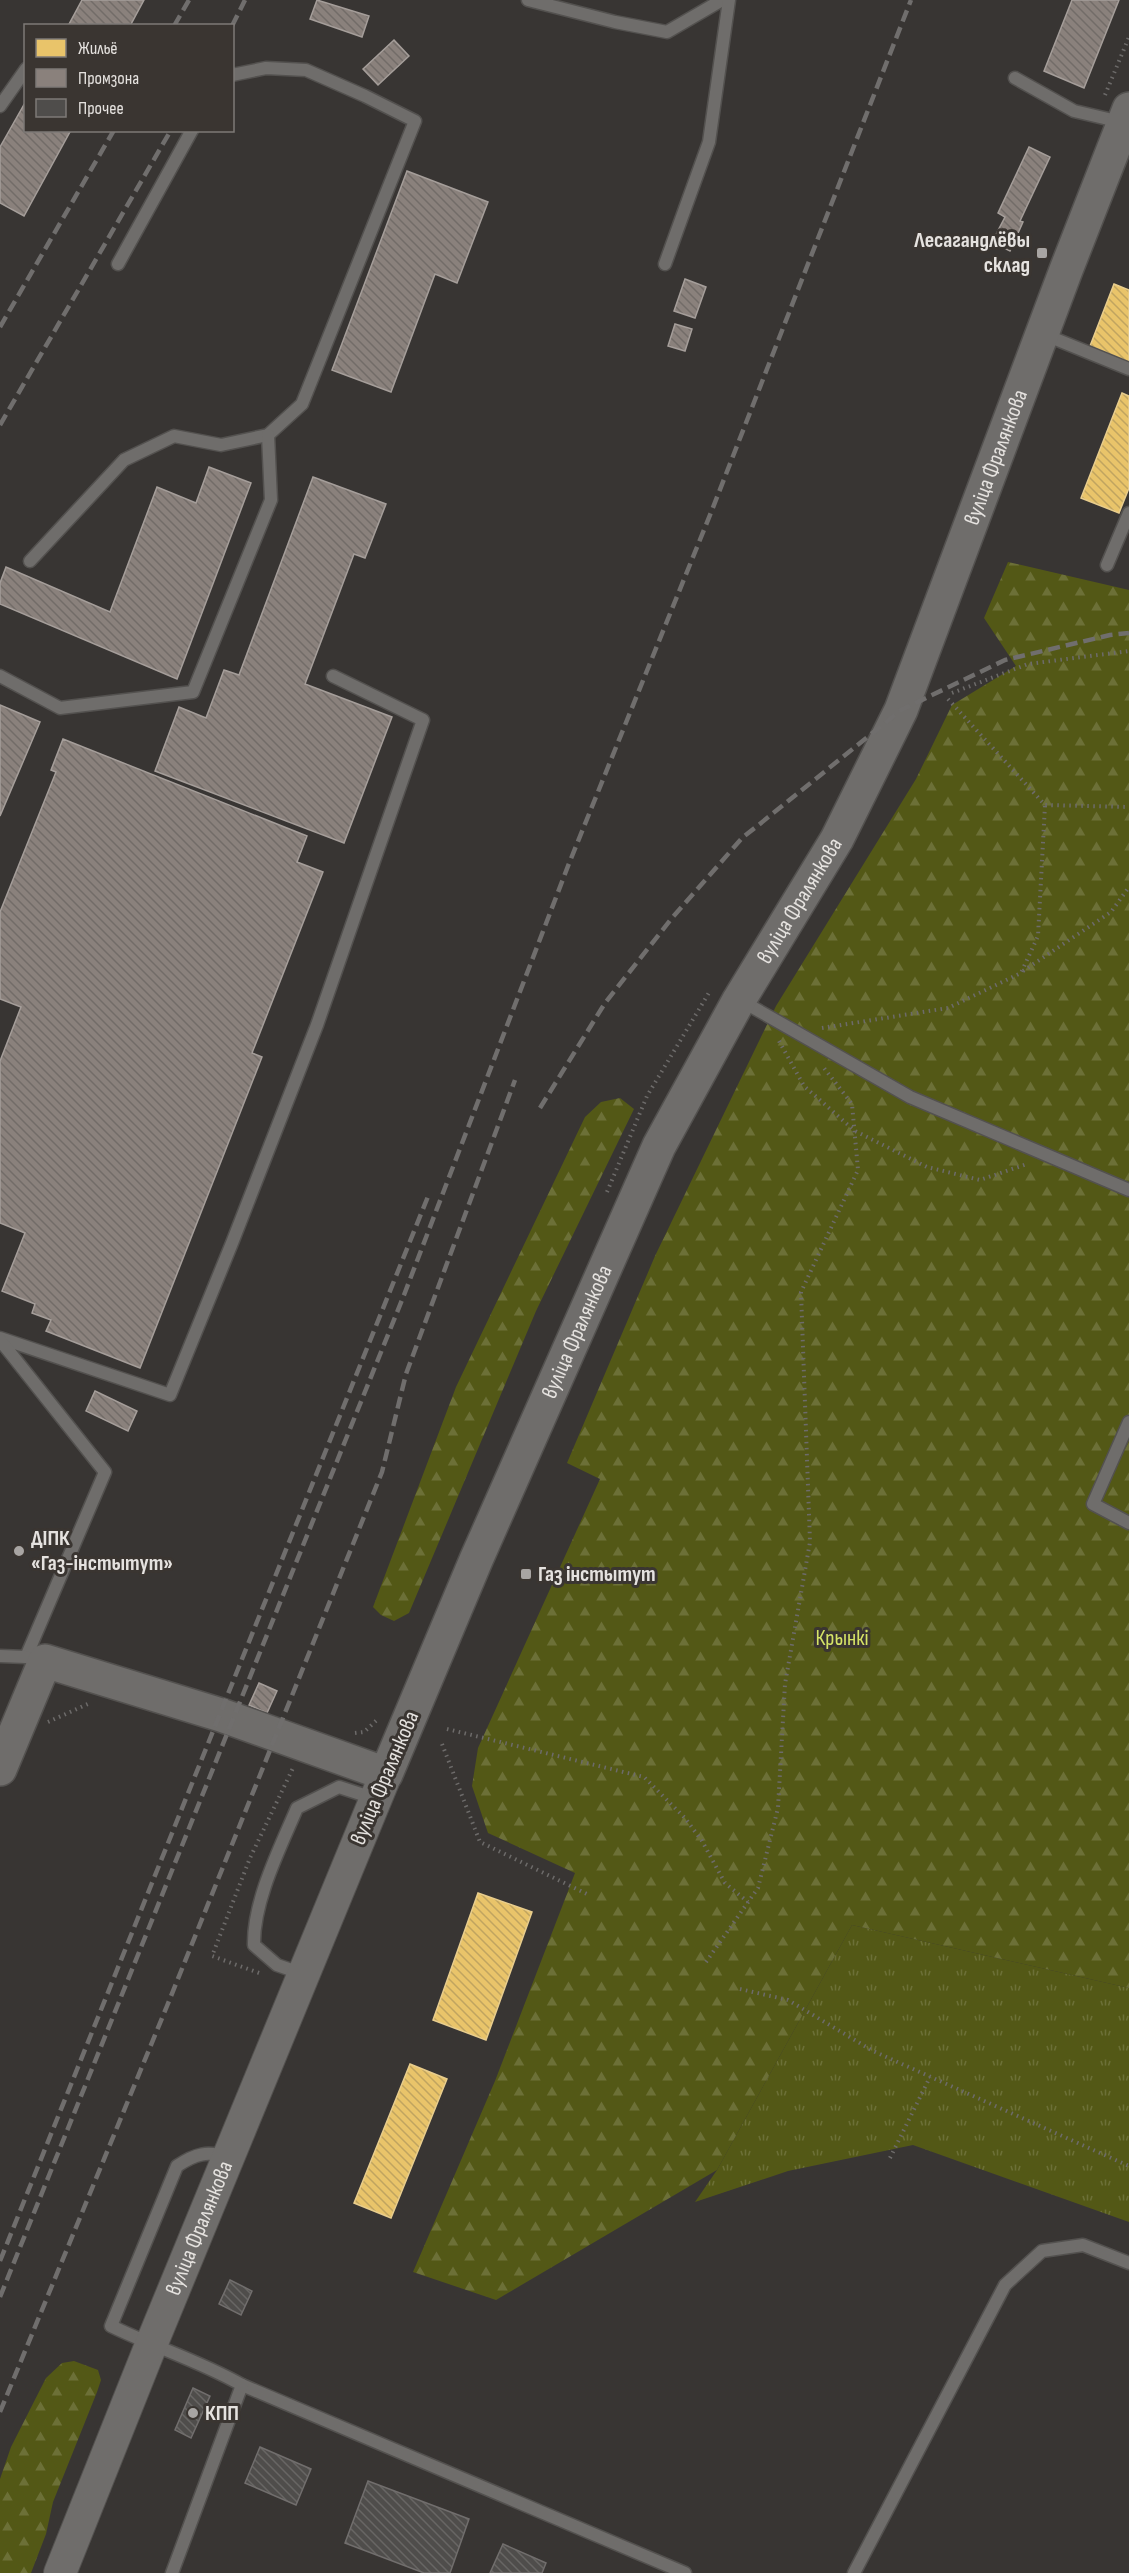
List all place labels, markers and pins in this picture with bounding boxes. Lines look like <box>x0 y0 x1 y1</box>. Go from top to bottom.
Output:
place label: Лесагандлёвы склад <box>913 227 1030 279</box>
marker: Лесагандлёвы склад <box>1035 246 1049 260</box>
place label: ДІПК «Газ-інстытут» <box>31 1525 173 1577</box>
marker: ДІПК «Газ-інстытут» <box>12 1544 26 1558</box>
place label: Газ інстытут <box>538 1561 656 1588</box>
marker: Газ інстытут <box>519 1567 533 1581</box>
place label: КПП <box>205 2400 239 2427</box>
marker: КПП <box>186 2406 200 2420</box>

